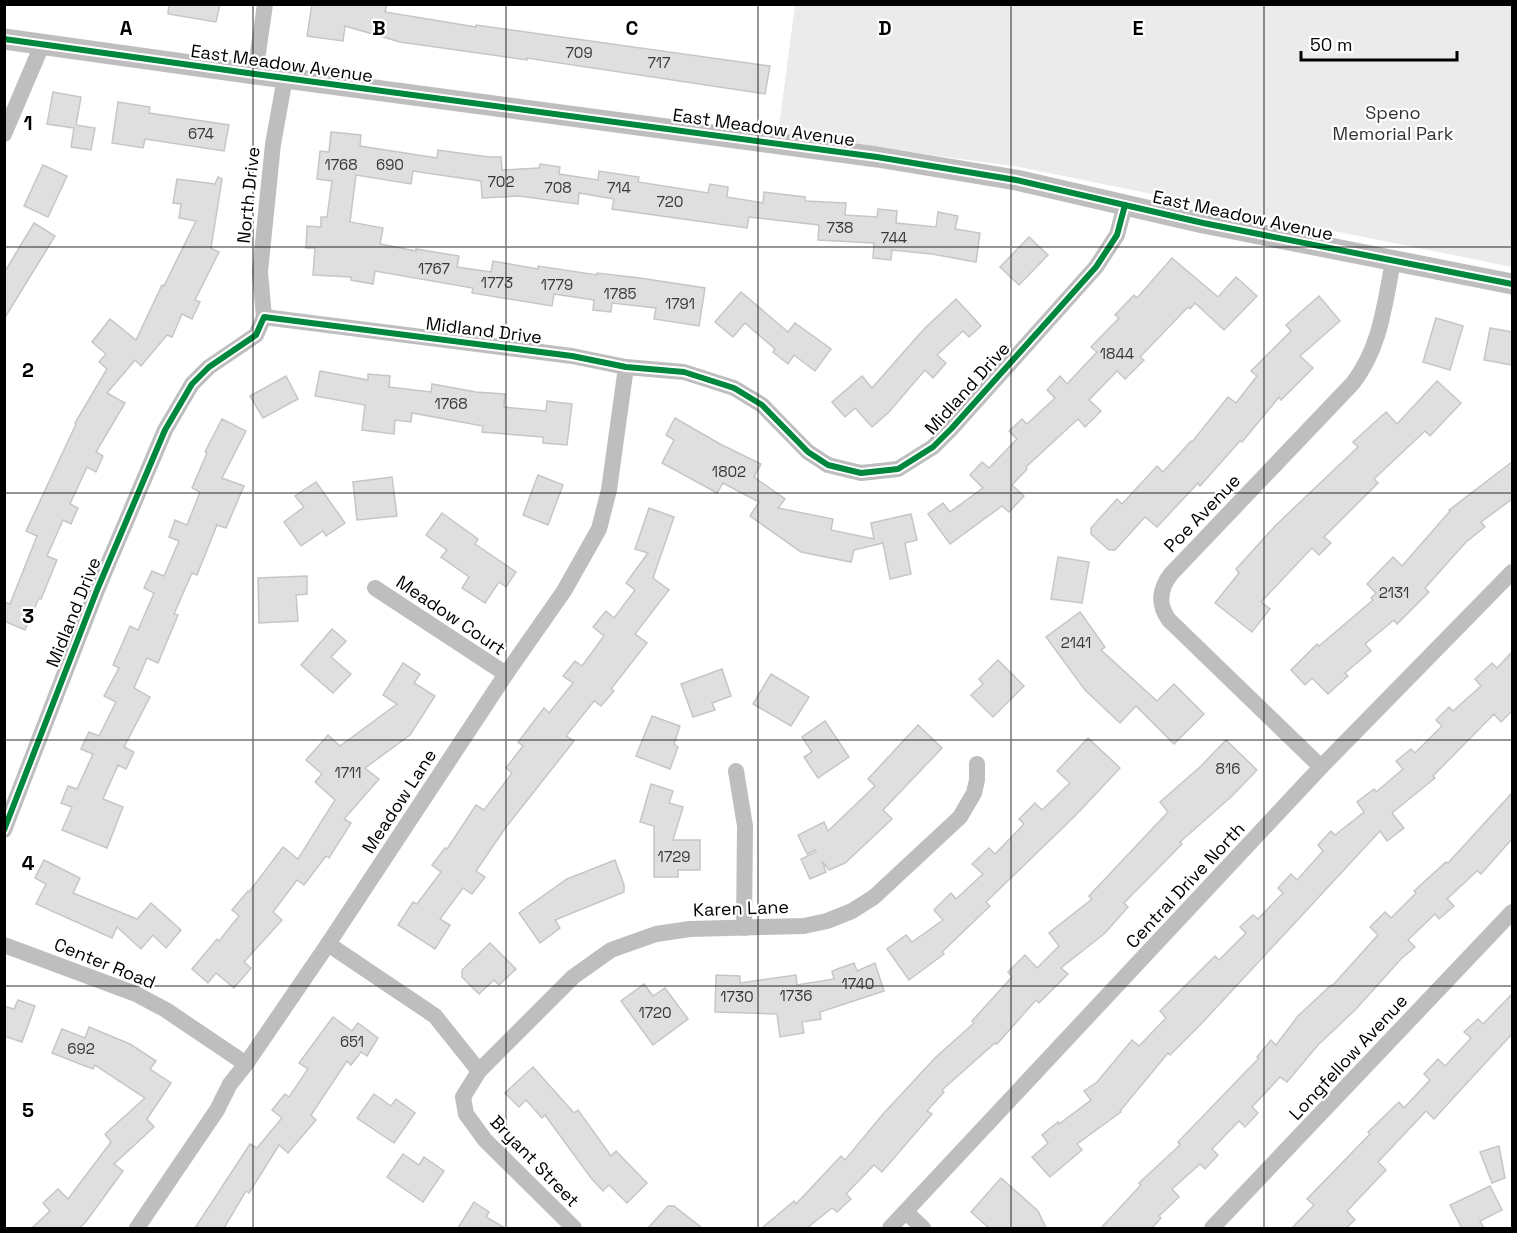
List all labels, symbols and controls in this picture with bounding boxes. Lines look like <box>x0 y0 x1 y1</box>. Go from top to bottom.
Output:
text: A <box>120 15 133 41</box>
text: B <box>372 15 386 41</box>
text: C <box>626 15 639 41</box>
text: D <box>878 15 892 41</box>
text: E <box>1132 15 1144 41</box>
scale bar <box>1301 24 1457 62</box>
text: 50 m <box>1310 33 1352 56</box>
street label: East Meadow Avenue <box>189 39 375 87</box>
house number: 709 <box>565 43 593 62</box>
house number: 717 <box>647 53 671 72</box>
park label: Speno Memorial Park <box>1333 101 1454 145</box>
street label: East Meadow Avenue <box>671 103 857 151</box>
text: 1 <box>23 110 33 136</box>
house number: 674 <box>188 124 214 143</box>
street label: North Drive <box>231 146 265 244</box>
house number: 1768 <box>324 155 358 174</box>
house number: 690 <box>376 155 404 174</box>
house number: 702 <box>487 172 515 191</box>
house number: 708 <box>544 178 572 197</box>
house number: 714 <box>607 178 631 197</box>
street label: East Meadow Avenue <box>1151 185 1335 245</box>
house number: 720 <box>657 192 683 211</box>
house number: 738 <box>827 218 853 237</box>
house number: 744 <box>881 228 907 247</box>
house number: 1767 <box>418 259 450 278</box>
house number: 1773 <box>481 273 513 292</box>
house number: 1779 <box>541 275 573 294</box>
house number: 1785 <box>603 284 637 303</box>
house number: 1791 <box>665 294 695 313</box>
street label: Midland Drive <box>425 311 543 349</box>
street label: Midland Drive <box>919 337 1015 439</box>
house number: 1844 <box>1100 344 1134 363</box>
text: 2 <box>22 357 34 383</box>
house number: 1768 <box>434 394 468 413</box>
house number: 1802 <box>712 462 746 481</box>
street label: Poe Avenue <box>1159 469 1245 557</box>
street label: Midland Drive <box>40 554 106 670</box>
street label: Meadow Court <box>392 570 510 660</box>
house number: 2131 <box>1379 583 1409 602</box>
text: 3 <box>22 603 34 629</box>
house number: 2141 <box>1061 633 1091 652</box>
street label: Meadow Lane <box>357 745 441 857</box>
house number: 816 <box>1216 759 1240 778</box>
house number: 1711 <box>334 763 362 782</box>
street label: Central Drive North <box>1121 817 1249 953</box>
house number: 1729 <box>658 847 690 866</box>
text: 4 <box>22 850 35 876</box>
street label: Karen Lane <box>693 895 789 921</box>
street label: Center Road <box>51 932 159 994</box>
house number: 1740 <box>842 974 874 993</box>
house number: 1736 <box>780 986 812 1005</box>
house number: 1730 <box>720 987 754 1006</box>
street label: Longfellow Avenue <box>1284 989 1412 1125</box>
house number: 1720 <box>638 1003 672 1022</box>
house number: 651 <box>340 1032 364 1051</box>
house number: 692 <box>67 1039 95 1058</box>
text: 5 <box>22 1097 34 1123</box>
street label: Bryant Street <box>485 1110 585 1212</box>

